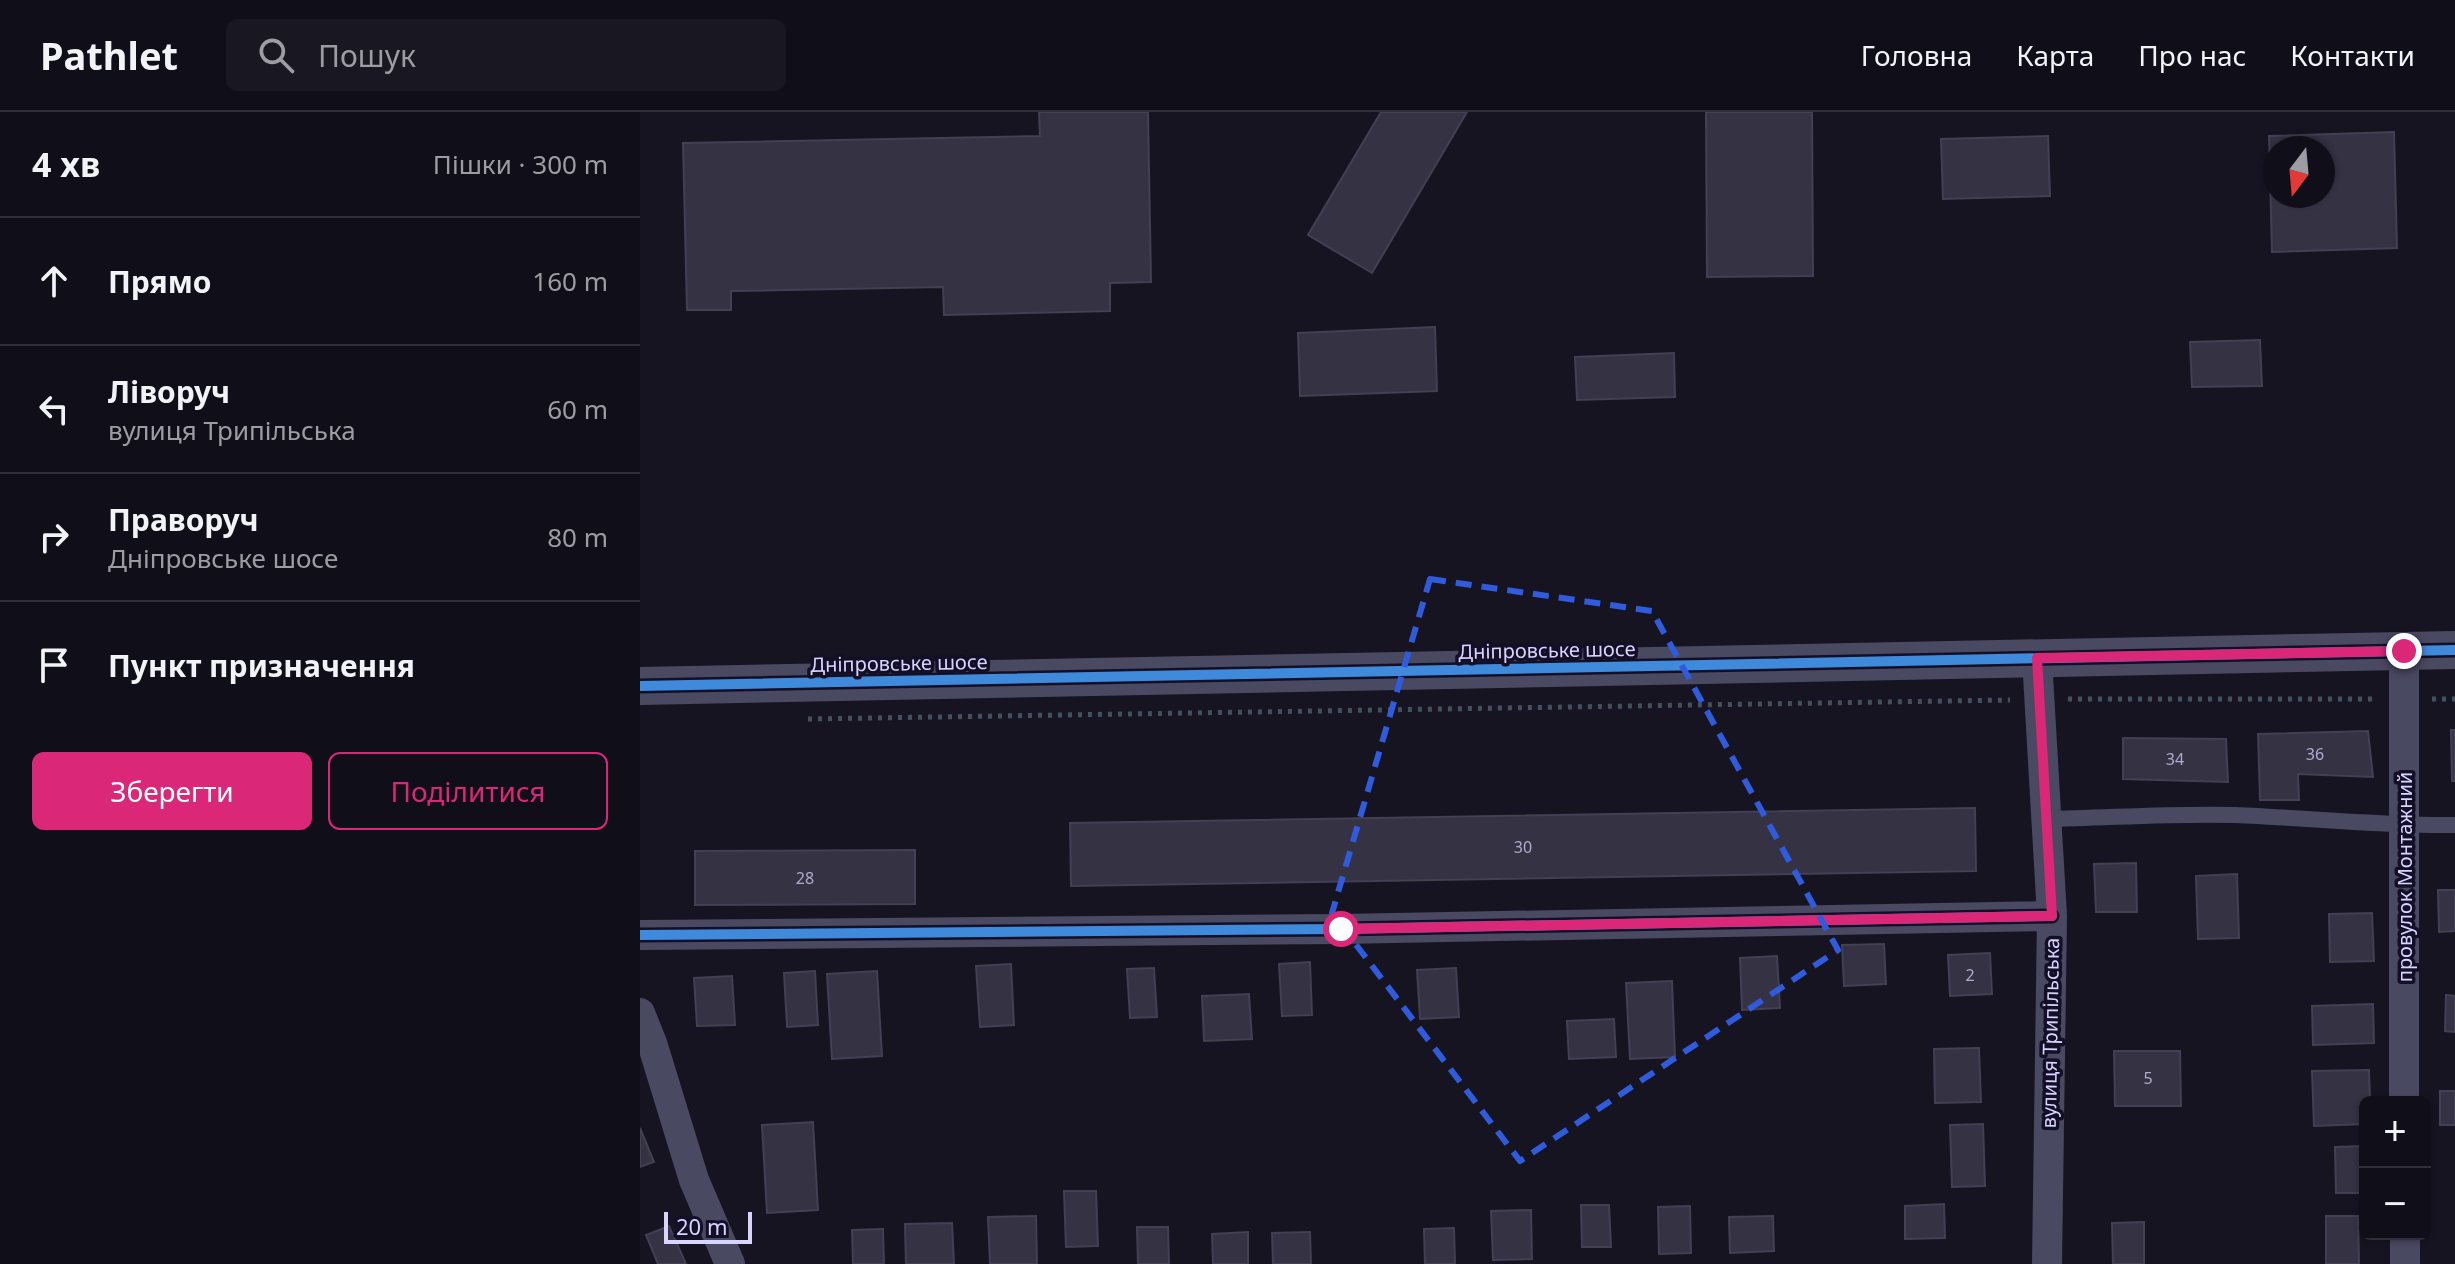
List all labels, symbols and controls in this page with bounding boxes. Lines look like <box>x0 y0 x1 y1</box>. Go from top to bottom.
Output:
search box <box>226 19 786 91</box>
text: Pathlet <box>40 29 178 81</box>
icon: search <box>254 33 298 77</box>
text: Пошук <box>318 35 416 76</box>
text: Головна <box>1861 36 1972 74</box>
text: Карта <box>2016 36 2094 74</box>
text: Про нас <box>2138 36 2246 74</box>
text: Контакти <box>2290 36 2415 74</box>
north arrow <box>2263 136 2335 208</box>
text: 4 хв <box>32 141 100 187</box>
text: Пішки · 300 m <box>433 146 608 182</box>
icon: ahead <box>32 259 76 303</box>
text: Прямо <box>108 261 212 302</box>
text: 160 m <box>532 263 608 299</box>
text: Ліворуч <box>108 371 230 412</box>
icon: left <box>32 387 76 431</box>
text: 60 m <box>547 391 608 427</box>
text: вулиця Трипільська <box>108 412 356 448</box>
text: Праворуч <box>108 499 259 540</box>
icon: right <box>32 515 76 559</box>
text: 80 m <box>547 519 608 555</box>
text: Дніпровське шосе <box>108 540 338 576</box>
route end <box>2386 633 2422 669</box>
street label: Дніпровське шосе <box>1458 635 1636 665</box>
icon: arrive <box>32 643 76 687</box>
text: Пункт призначення <box>108 645 415 686</box>
street label: Дніпровське шосе <box>810 648 988 678</box>
house number: 36 <box>2306 743 2324 765</box>
house number: 34 <box>2166 748 2184 770</box>
button: Зберегти <box>32 752 312 830</box>
button: Поділитися <box>328 752 608 830</box>
street label: провулок Монтажний <box>2391 772 2418 982</box>
house number: 30 <box>1514 836 1532 858</box>
house number: 28 <box>796 867 814 889</box>
route start <box>1323 911 1359 947</box>
street label: вулиця Трипільська <box>2035 938 2065 1128</box>
house number: 2 <box>1965 964 1975 986</box>
house number: 5 <box>2143 1067 2153 1089</box>
map controls <box>2359 1096 2431 1240</box>
button: + <box>2359 1096 2431 1168</box>
button: − <box>2359 1168 2431 1240</box>
scale bar <box>664 1208 752 1244</box>
text: 20 m <box>676 1211 727 1241</box>

